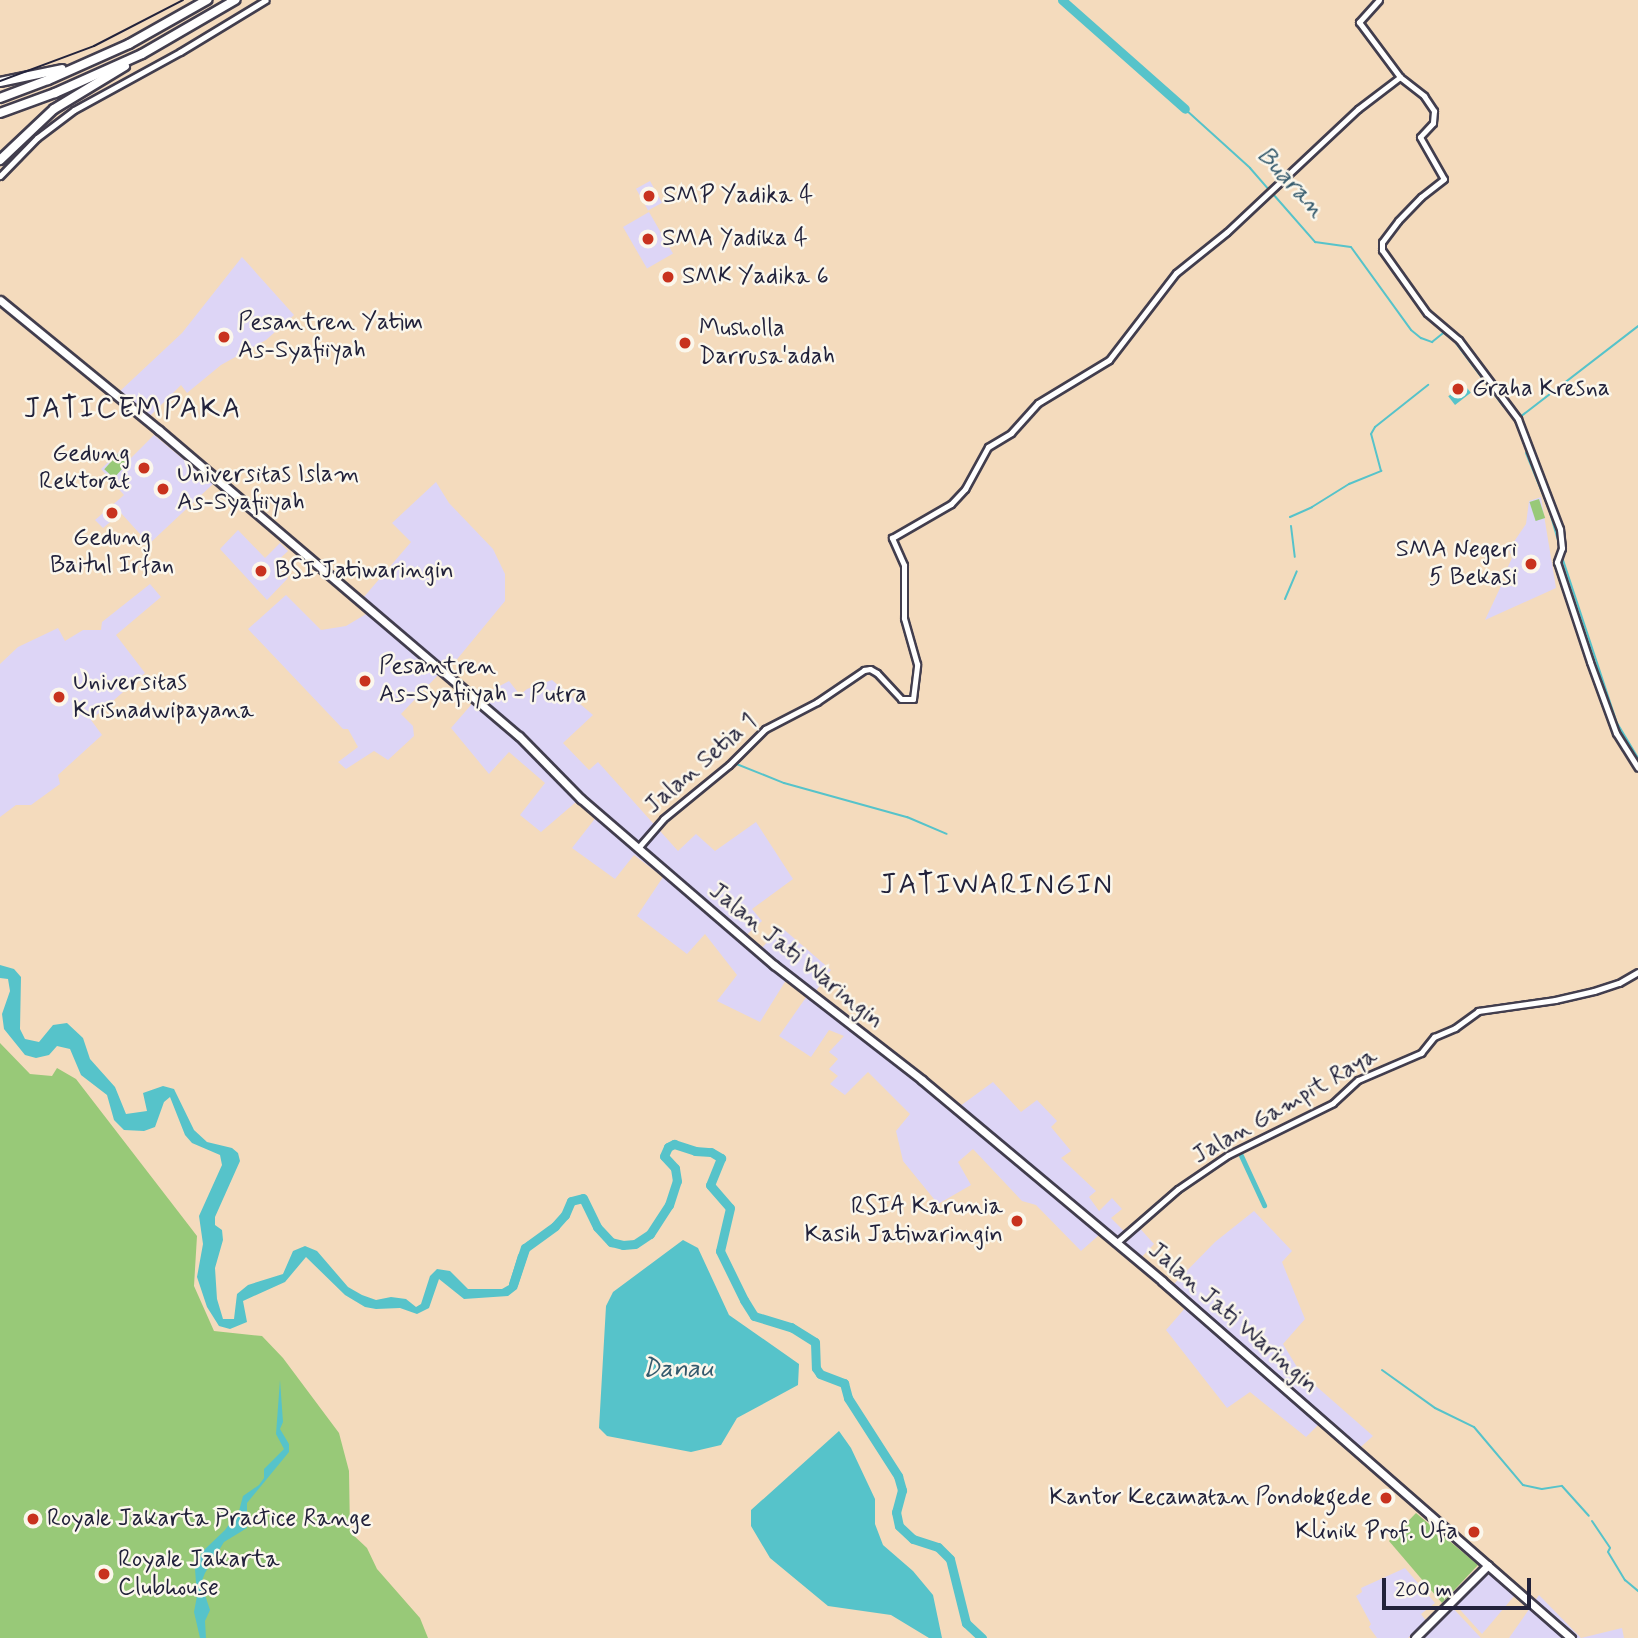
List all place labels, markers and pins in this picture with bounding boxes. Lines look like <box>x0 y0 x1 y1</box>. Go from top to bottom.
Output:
place label: SMP Yadika 4 <box>663 182 813 210</box>
marker: SMP Yadika 4 <box>641 188 657 204</box>
place label: SMA Yadika 4 <box>662 225 812 253</box>
marker: SMA Yadika 4 <box>640 231 656 247</box>
place label: SMK Yadika 6 <box>682 263 829 291</box>
marker: SMK Yadika 6 <box>660 269 676 285</box>
place label: Pesantren Yatim As-Syafiiyah <box>238 309 423 365</box>
place label: Musholla Darrusa'adah <box>699 315 835 371</box>
marker: Pesantren Yatim As-Syafiiyah <box>216 329 232 345</box>
marker: Musholla Darrusa'adah <box>677 335 693 351</box>
place label: Graha Kresna <box>1472 375 1610 403</box>
marker: Graha Kresna <box>1450 381 1466 397</box>
place label: Gedung Rektorat <box>39 440 130 496</box>
marker: Gedung Rektorat <box>136 460 152 476</box>
place label: Universitas Islam As-Syafiiyah <box>177 461 364 517</box>
marker: Universitas Islam As-Syafiiyah <box>155 481 171 497</box>
marker: Gedung Baitul Irfan <box>104 505 120 521</box>
place label: Gedung Baitul Irfan <box>46 524 178 580</box>
place label: SMA Negeri 5 Bekasi <box>1393 536 1517 592</box>
marker: SMA Negeri 5 Bekasi <box>1523 556 1539 572</box>
place label: BSI Jatiwaringin <box>275 557 455 585</box>
marker: BSI Jatiwaringin <box>253 563 269 579</box>
place label: Pesantren As-Syafiiyah - Putra <box>379 653 587 709</box>
place label: Universitas Krisnadwipayana <box>73 669 254 725</box>
marker: Pesantren As-Syafiiyah - Putra <box>357 673 373 689</box>
marker: Universitas Krisnadwipayana <box>51 689 67 705</box>
place label: RSIA Karunia Kasih Jatiwaringin <box>807 1193 1003 1249</box>
marker: RSIA Karunia Kasih Jatiwaringin <box>1009 1213 1025 1229</box>
place label: Kantor Kecamatan Pondokgede <box>1040 1484 1372 1512</box>
marker: Kantor Kecamatan Pondokgede <box>1378 1490 1394 1506</box>
place label: Royale Jakarta Practice Range <box>47 1505 364 1533</box>
marker: Royale Jakarta Practice Range <box>25 1511 41 1527</box>
place label: Klinik Prof. Ufa <box>1297 1518 1458 1546</box>
marker: Klinik Prof. Ufa <box>1464 1522 1484 1542</box>
place label: Royale Jakarta Clubhouse <box>118 1546 280 1602</box>
marker: Royale Jakarta Clubhouse <box>96 1566 112 1582</box>

